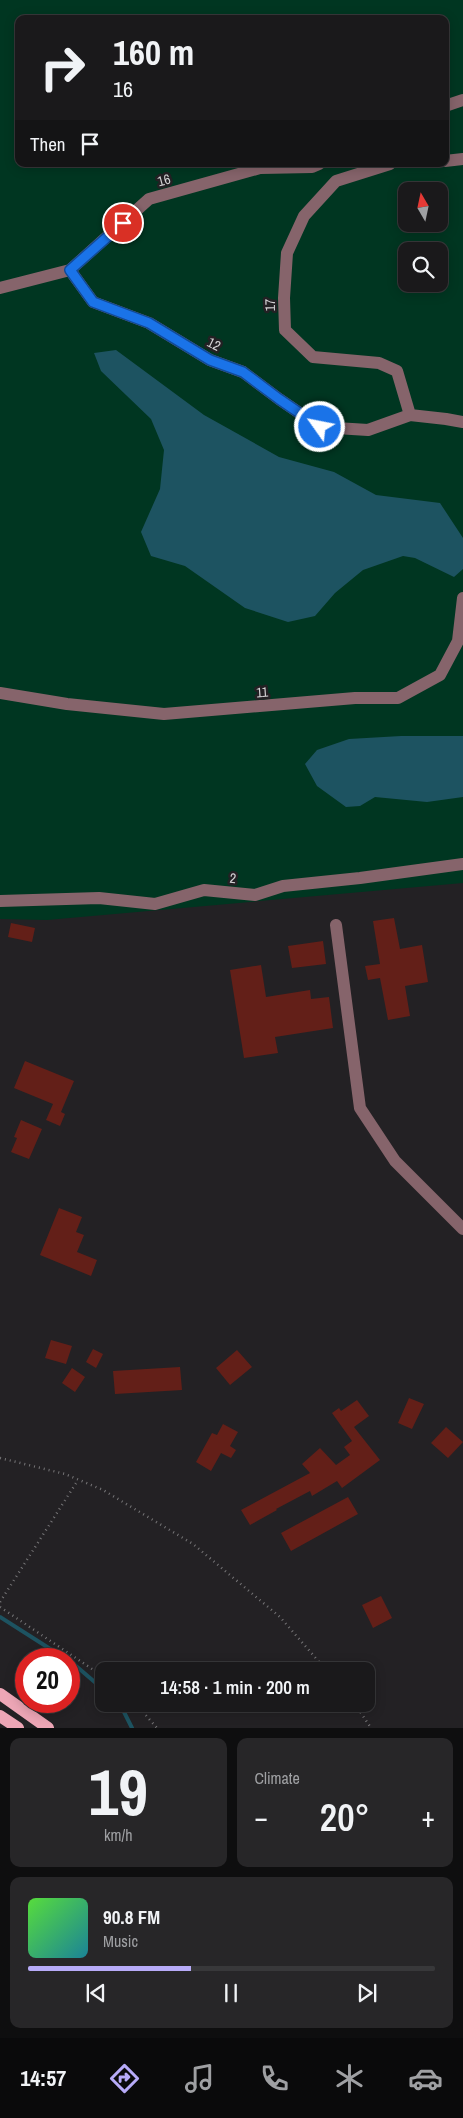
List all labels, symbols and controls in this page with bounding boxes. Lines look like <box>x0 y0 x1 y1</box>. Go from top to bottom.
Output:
text: 160 m <box>113 29 194 76</box>
icon: right <box>30 35 95 100</box>
text: 16 <box>113 74 133 104</box>
icon: arrive <box>76 130 104 158</box>
text: Then <box>30 131 66 157</box>
street label: 16 <box>155 170 173 190</box>
north arrow <box>398 182 448 232</box>
map controls <box>398 182 448 292</box>
pin <box>102 202 144 244</box>
icon: arrive <box>109 209 137 237</box>
button: search <box>398 242 448 292</box>
street label: 17 <box>261 298 279 312</box>
street label: 12 <box>204 333 224 355</box>
position arrow <box>293 400 345 452</box>
street label: 11 <box>255 683 269 701</box>
street label: 2 <box>229 869 237 887</box>
speed limit sign: 20 <box>15 1648 80 1713</box>
text: 14:58 · 1 min · 200 m <box>160 1674 310 1700</box>
text: 19 <box>89 1748 148 1835</box>
text: Climate <box>255 1767 300 1789</box>
text: 20° <box>320 1792 370 1843</box>
text: − <box>255 1798 268 1836</box>
text: + <box>422 1798 435 1836</box>
text: km/h <box>104 1824 132 1846</box>
text: 90.8 FM <box>103 1904 160 1930</box>
text: Music <box>103 1930 138 1952</box>
icon: previous <box>82 1979 110 2007</box>
icon: pause <box>217 1979 245 2007</box>
icon: next <box>353 1979 381 2007</box>
icon: directions <box>107 2061 142 2096</box>
icon: music <box>182 2061 217 2096</box>
icon: phone <box>257 2061 292 2096</box>
icon: climate <box>332 2061 367 2096</box>
icon: car <box>408 2061 443 2096</box>
text: 14:57 <box>20 2063 66 2093</box>

